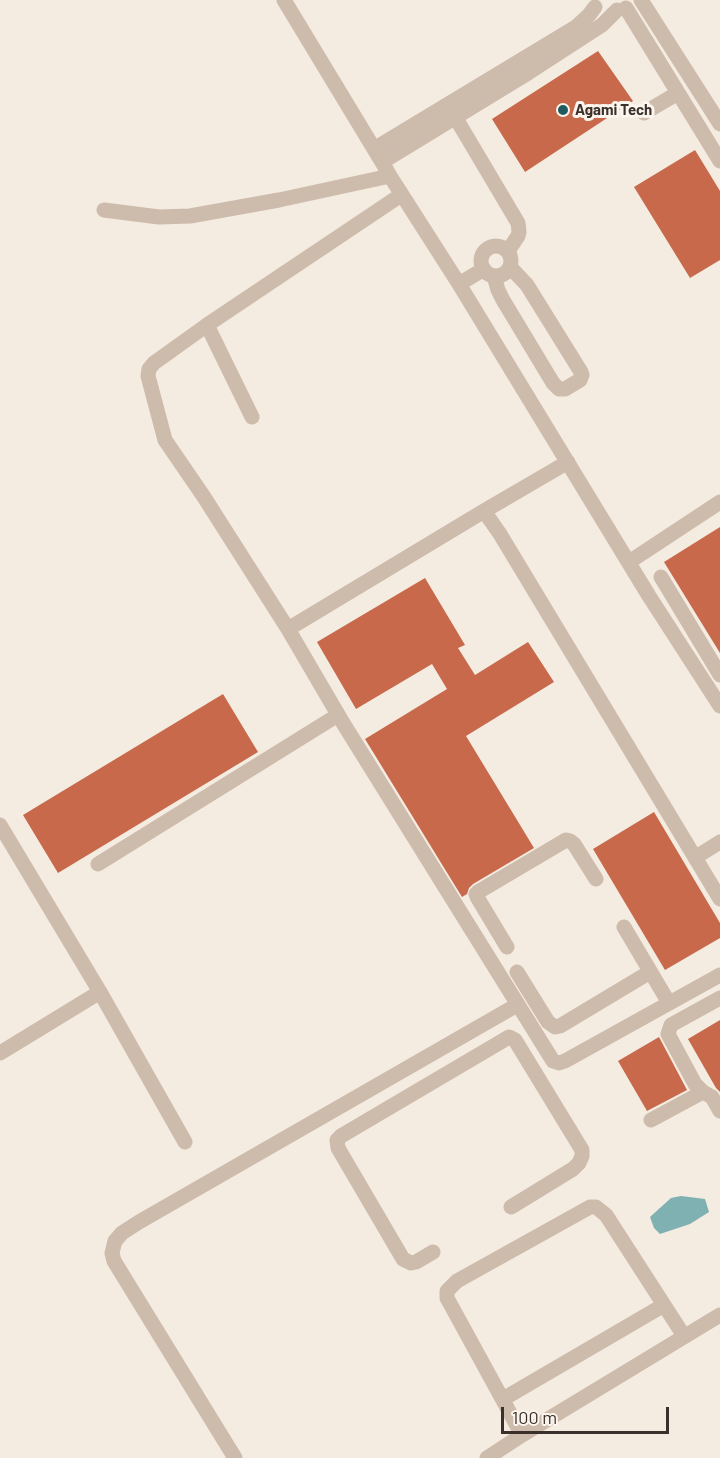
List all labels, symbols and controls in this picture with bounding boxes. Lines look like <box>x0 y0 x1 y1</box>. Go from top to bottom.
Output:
place label: Agami Tech <box>575 101 652 119</box>
marker: Agami Tech <box>556 103 570 117</box>
scale bar <box>504 1395 672 1433</box>
text: 100 m <box>512 1406 557 1428</box>

